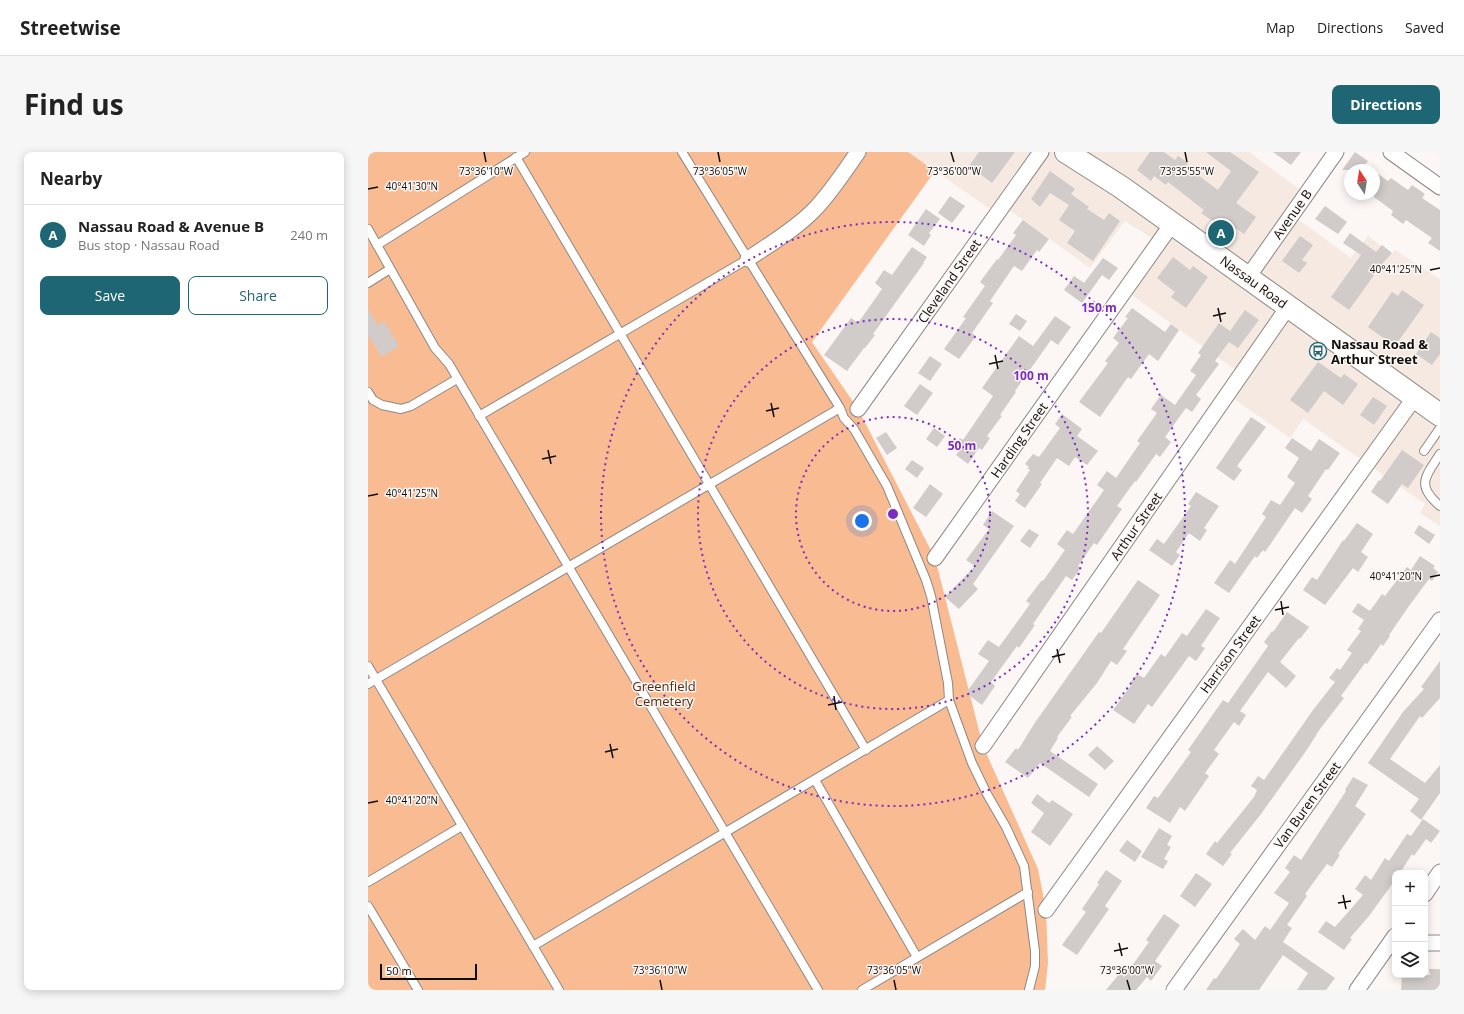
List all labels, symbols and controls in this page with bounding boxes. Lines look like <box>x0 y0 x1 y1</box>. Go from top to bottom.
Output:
text: Streetwise <box>20 15 121 41</box>
text: Map <box>1266 18 1295 37</box>
text: Directions <box>1317 18 1383 37</box>
text: Saved <box>1405 18 1444 37</box>
text: Find us <box>24 85 124 123</box>
button: Directions <box>1332 85 1440 124</box>
text: 73°36'10"W <box>459 164 514 178</box>
text: 73°36'05"W <box>693 164 748 178</box>
text: 73°36'00"W <box>927 164 982 178</box>
text: 73°35'55"W <box>1160 164 1215 178</box>
north arrow <box>1344 164 1380 200</box>
text: Nearby <box>40 167 102 190</box>
text: 40°41'30"N <box>386 179 438 193</box>
street label: Avenue B <box>1268 185 1316 243</box>
text: Nassau Road & Avenue B <box>78 216 264 236</box>
pin: A <box>1208 218 1234 248</box>
text: A <box>49 226 57 244</box>
text: 240 m <box>290 226 328 244</box>
street label: Cleveland Street <box>913 235 985 327</box>
text: Bus stop · Nassau Road <box>78 236 220 254</box>
street label: Nassau Road <box>1217 252 1291 312</box>
text: 40°41'25"N <box>1370 262 1422 276</box>
button: Save <box>40 276 180 315</box>
button: Share <box>188 276 328 315</box>
text: 150 m <box>1081 299 1117 316</box>
place label: Nassau Road & Arthur Street <box>1331 335 1428 368</box>
bus stop icon: Nassau Road & Arthur Street <box>1308 341 1328 361</box>
text: 100 m <box>1013 367 1049 384</box>
street label: Harding Street <box>986 398 1052 481</box>
text: 50 m <box>948 437 976 454</box>
text: 40°41'25"N <box>386 486 438 500</box>
street label: Arthur Street <box>1106 488 1166 564</box>
centre of rings <box>886 507 900 521</box>
your location <box>852 511 872 531</box>
text: 40°41'20"N <box>1370 569 1422 583</box>
street label: Harrison Street <box>1196 611 1265 697</box>
park label: Greenfield Cemetery <box>632 677 696 710</box>
street label: Van Buren Street <box>1269 758 1345 852</box>
text: 40°41'20"N <box>386 793 438 807</box>
map controls <box>1392 870 1428 978</box>
button: + <box>1392 870 1428 906</box>
button: − <box>1392 906 1428 942</box>
button: layers <box>1392 942 1428 978</box>
scale bar <box>380 962 477 981</box>
text: 50 m <box>386 963 412 978</box>
text: 73°36'10"W <box>633 963 688 977</box>
text: 73°36'05"W <box>867 963 922 977</box>
text: 73°36'00"W <box>1100 963 1155 977</box>

